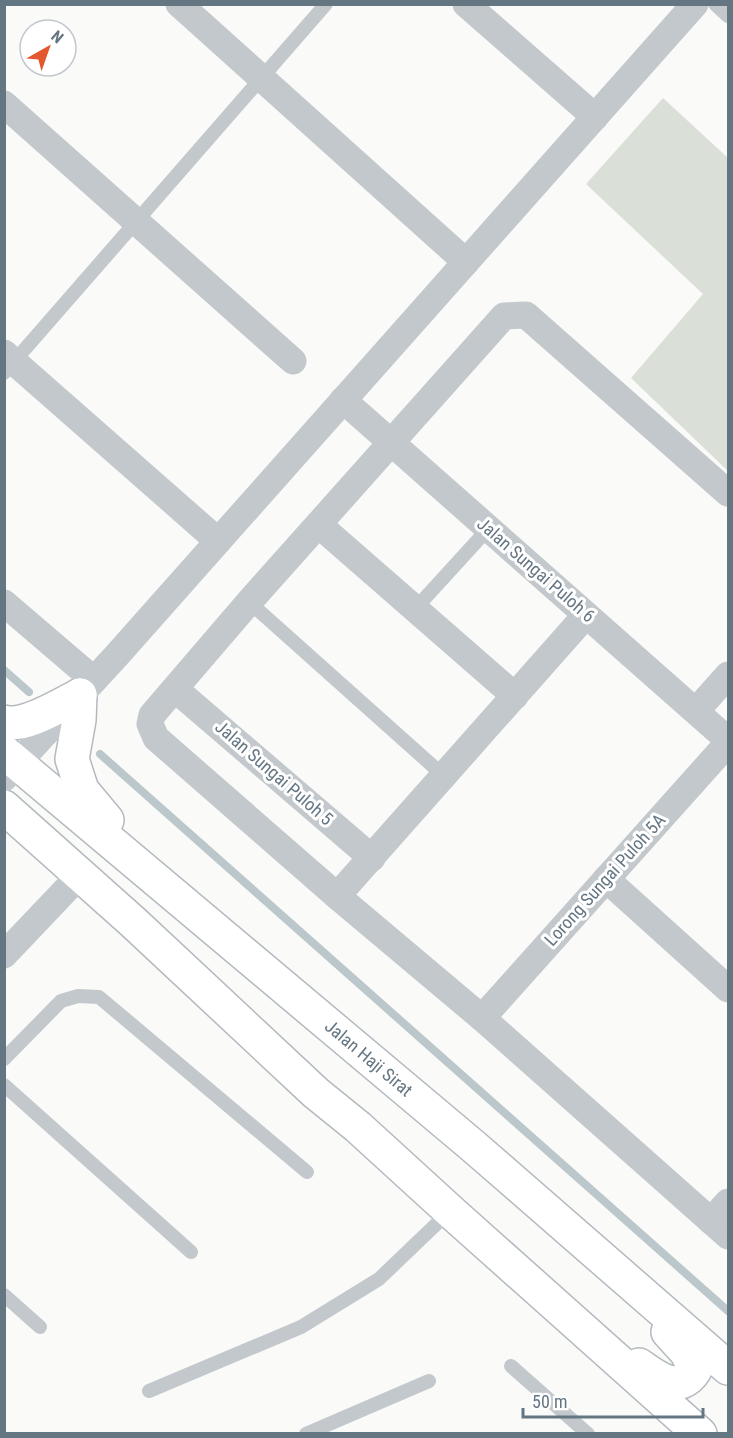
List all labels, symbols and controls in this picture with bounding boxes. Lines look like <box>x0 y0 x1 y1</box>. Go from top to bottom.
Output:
north arrow <box>18 18 78 78</box>
text: N <box>47 26 67 47</box>
street label: Jalan Sungai Puloh 6 <box>473 513 599 626</box>
street label: Jalan Sungai Puloh 5 <box>211 716 338 829</box>
street label: Lorong Sungai Puloh 5A <box>540 809 670 950</box>
street label: Jalan Haji Sirat <box>321 1015 417 1100</box>
scale bar <box>523 1381 703 1419</box>
text: 50 m <box>532 1391 567 1412</box>

